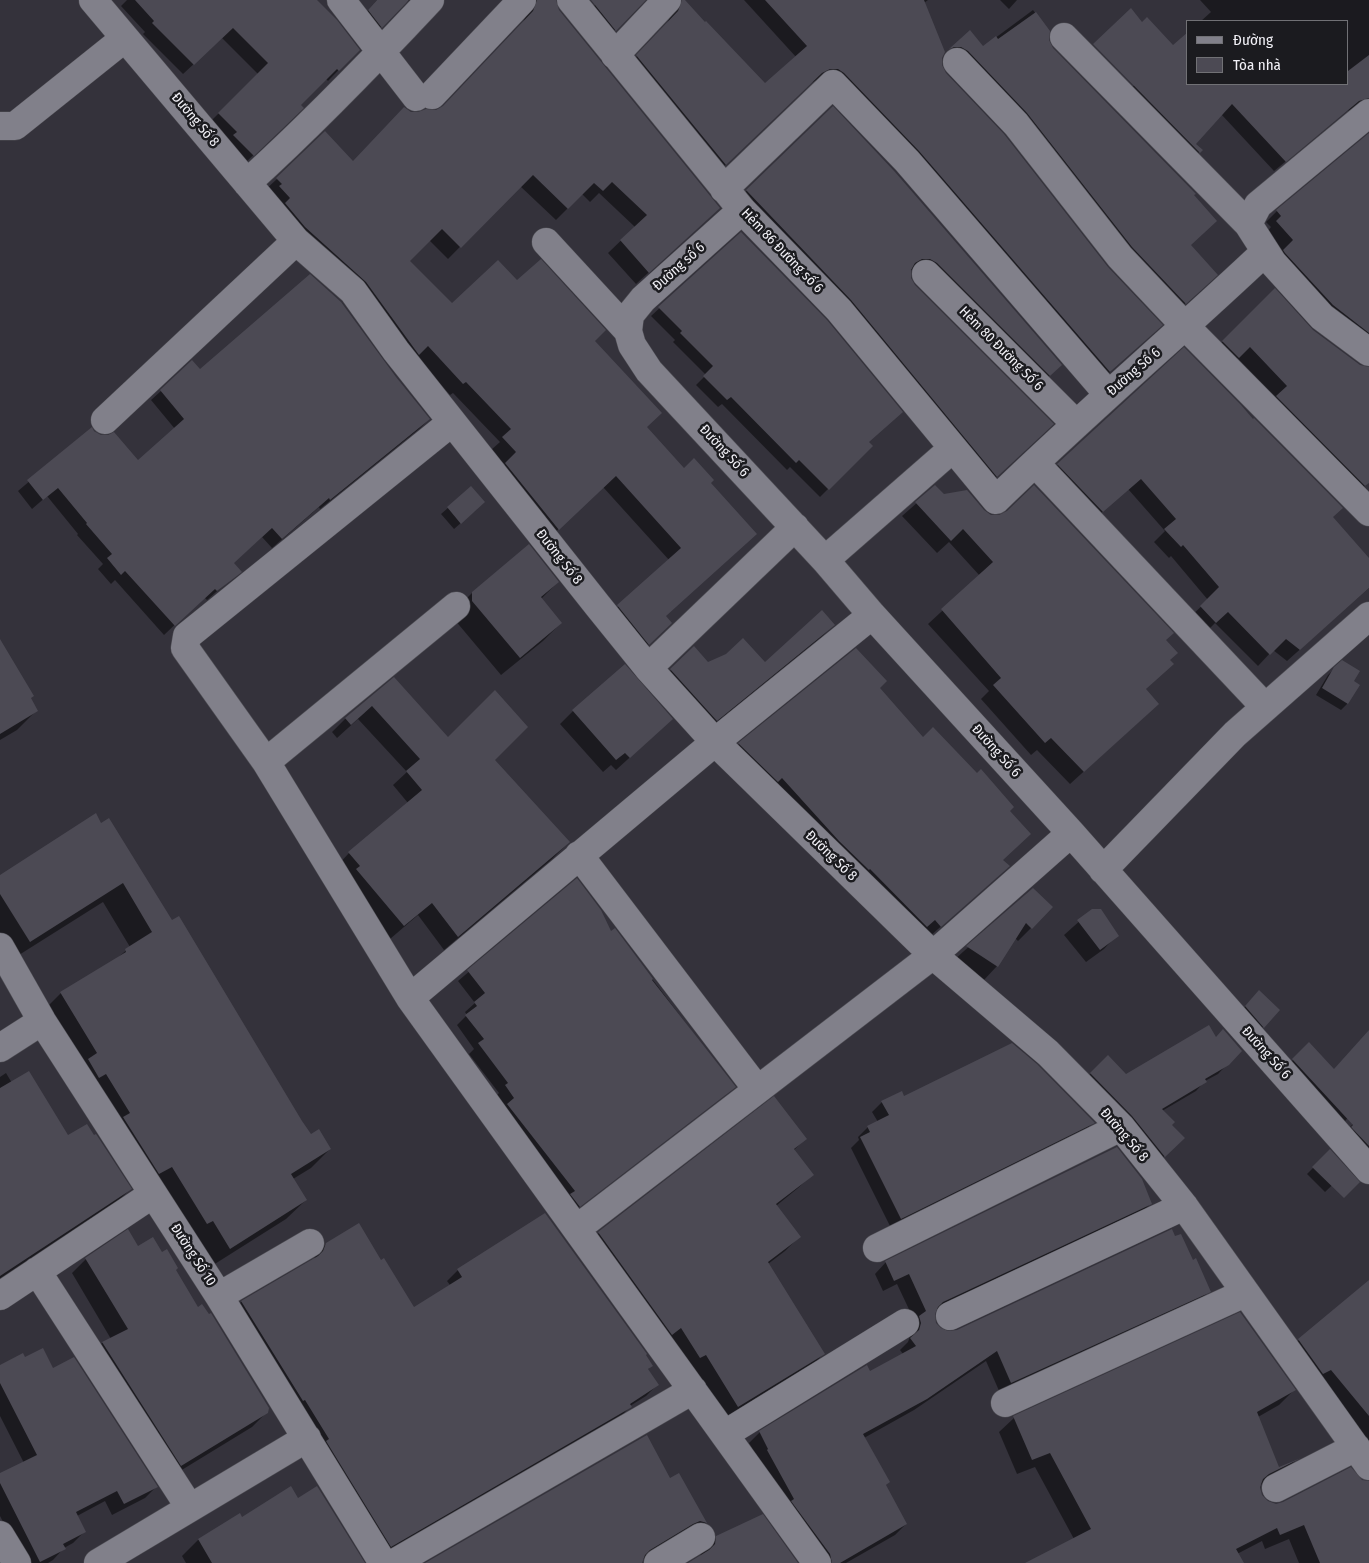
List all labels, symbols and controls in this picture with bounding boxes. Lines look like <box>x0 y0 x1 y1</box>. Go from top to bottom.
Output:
legend <box>1186 20 1349 85</box>
text: Đường <box>1233 31 1273 49</box>
text: Tòa nhà <box>1233 56 1281 74</box>
street label: Đường Số 8 <box>168 90 222 150</box>
street label: Hẻm 86 Đường số 6 <box>737 205 827 297</box>
street label: Đường số 6 <box>650 239 708 295</box>
street label: Hẻm 80 Đường Số 6 <box>955 303 1047 395</box>
street label: Đường Số 6 <box>1104 344 1164 400</box>
street label: Đường Số 6 <box>696 421 752 481</box>
street label: Đường Số 8 <box>532 526 586 588</box>
street label: Đường Số 6 <box>968 721 1024 781</box>
street label: Đường Số 8 <box>802 827 860 885</box>
street label: Đường Số 6 <box>1238 1023 1294 1083</box>
street label: Đường Số 8 <box>1096 1105 1152 1165</box>
street label: Đường Số 10 <box>167 1221 219 1289</box>

